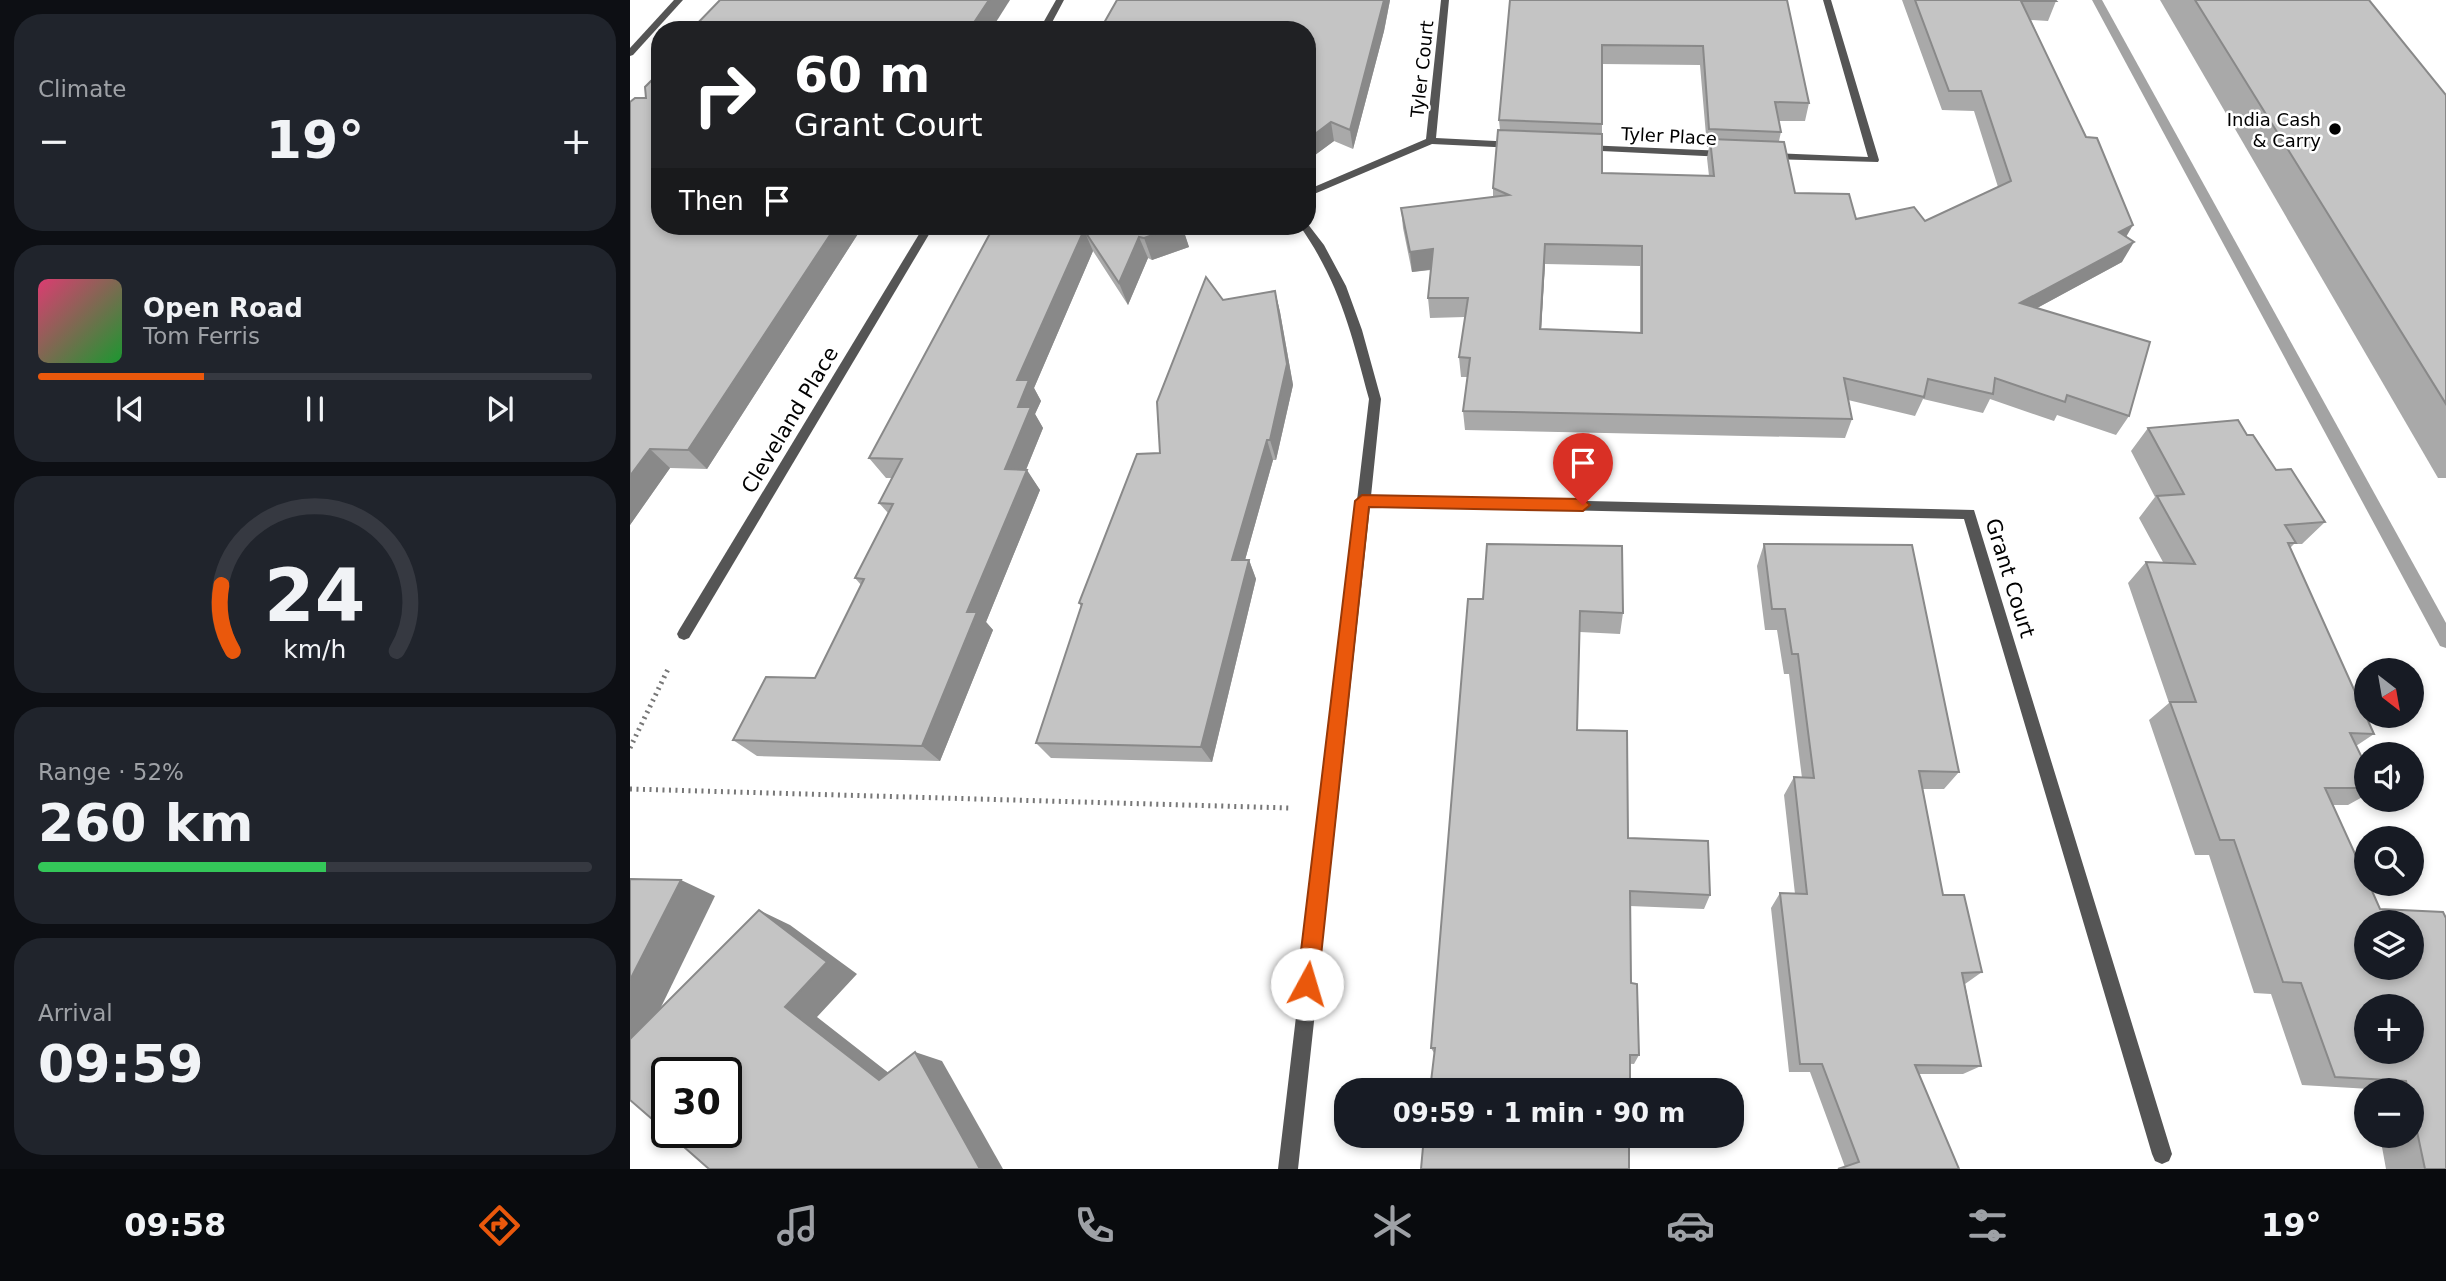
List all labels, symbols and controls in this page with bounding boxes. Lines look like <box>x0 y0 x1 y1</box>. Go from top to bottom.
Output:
street label: Tyler Court <box>1406 19 1438 120</box>
text: 60 m <box>794 47 930 104</box>
icon: right <box>679 49 770 140</box>
text: Climate <box>38 76 127 102</box>
text: Grant Court <box>794 106 982 144</box>
place label: India Cash & Carry <box>2227 109 2321 151</box>
text: 19° <box>266 110 364 170</box>
text: − <box>38 119 70 163</box>
text: + <box>560 119 592 163</box>
marker: India Cash & Carry <box>2327 121 2343 137</box>
street label: Tyler Place <box>1620 123 1717 149</box>
icon: arrive <box>758 182 796 220</box>
text: Then <box>679 186 744 216</box>
text: Open Road <box>143 293 303 323</box>
text: Tom Ferris <box>143 323 260 349</box>
street label: Cleveland Place <box>737 342 843 498</box>
icon: previous <box>111 390 149 428</box>
icon: pause <box>296 390 334 428</box>
icon: next <box>481 390 519 428</box>
pin <box>1553 433 1613 505</box>
icon: arrive <box>1564 444 1602 482</box>
street label: Grant Court <box>1980 515 2040 641</box>
text: 24 <box>264 553 366 638</box>
text: km/h <box>283 634 347 663</box>
north arrow <box>2354 658 2424 728</box>
map controls <box>2354 658 2424 1148</box>
button: sound <box>2354 742 2424 812</box>
text: Range · 52% <box>38 759 184 785</box>
text: 260 km <box>38 793 253 853</box>
button: search <box>2354 826 2424 896</box>
button: layers <box>2354 910 2424 980</box>
position arrow <box>1270 947 1344 1021</box>
button: + <box>2354 994 2424 1064</box>
text: Arrival <box>38 1000 113 1026</box>
text: 09:59 <box>38 1034 204 1094</box>
speed limit sign: 30 <box>651 1057 742 1148</box>
button: − <box>2354 1078 2424 1148</box>
text: 09:59 · 1 min · 90 m <box>1393 1098 1685 1128</box>
icon: directions <box>475 1201 524 1250</box>
icon: music <box>773 1201 822 1250</box>
icon: phone <box>1070 1201 1119 1250</box>
icon: climate <box>1368 1201 1417 1250</box>
icon: car <box>1666 1201 1715 1250</box>
icon: filters <box>1963 1201 2012 1250</box>
text: 09:58 <box>124 1206 226 1244</box>
text: 19° <box>2261 1206 2322 1244</box>

